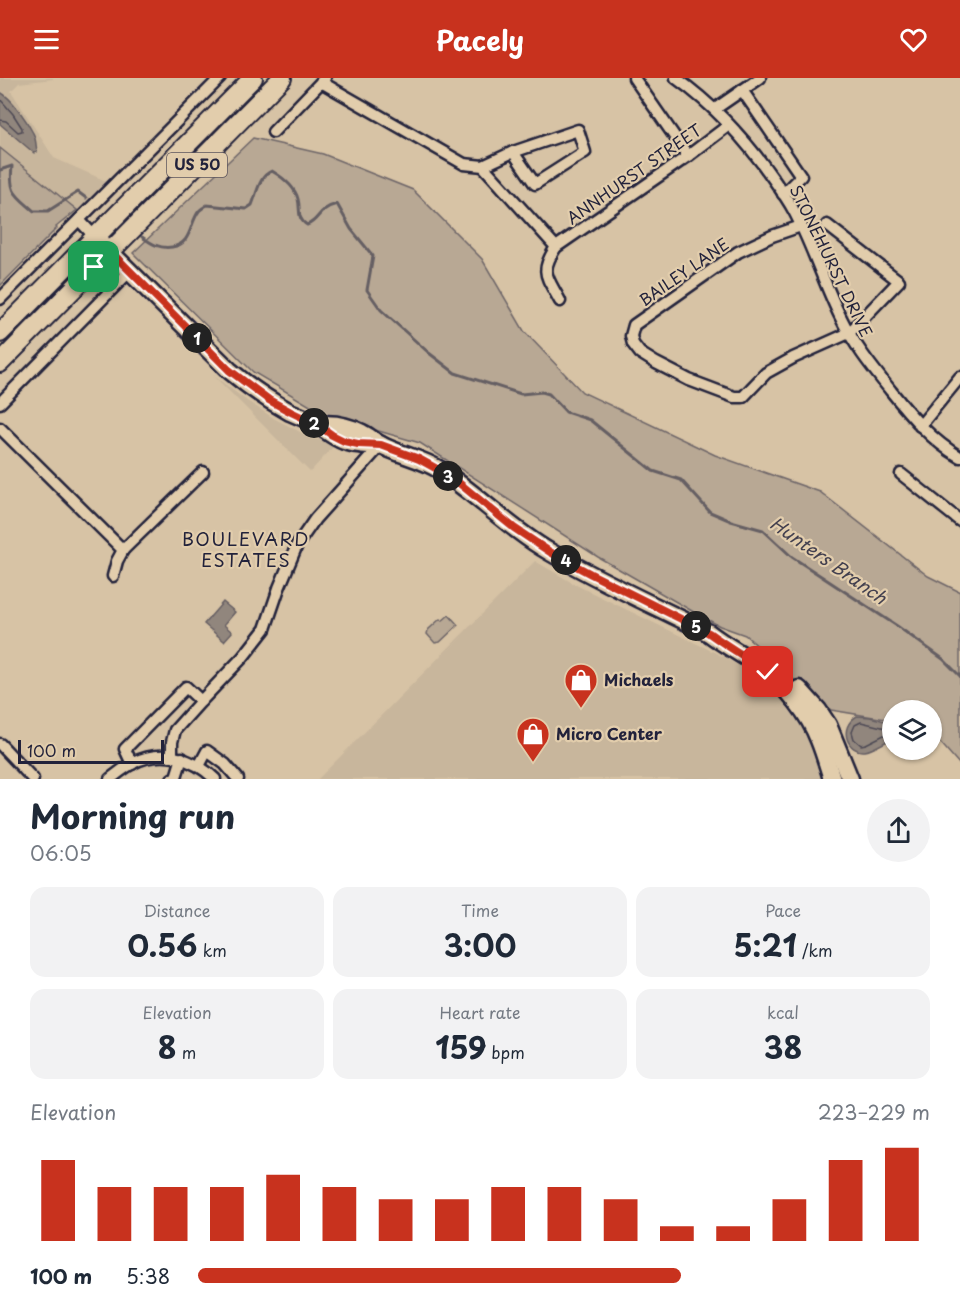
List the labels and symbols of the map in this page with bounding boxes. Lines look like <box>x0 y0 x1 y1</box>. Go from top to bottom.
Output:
street label: ANNHURST STREET <box>561 117 706 229</box>
road number: US 50 <box>167 153 227 177</box>
street label: STONEHURST DRIVE <box>785 181 879 341</box>
street label: BAILEY LANE <box>634 231 733 311</box>
pin <box>68 241 119 292</box>
pin: 1 <box>182 323 212 353</box>
pin: 2 <box>299 408 329 438</box>
pin: 3 <box>433 461 463 491</box>
water label: Hunters Branch <box>765 509 893 610</box>
district label: BOULEVARD ESTATES <box>182 525 310 573</box>
pin: 4 <box>551 545 581 575</box>
pin: 5 <box>681 611 711 641</box>
pin <box>742 646 793 697</box>
shop icon: Michaels <box>563 662 599 709</box>
place label: Michaels <box>604 667 674 691</box>
shop icon: Micro Center <box>515 716 551 763</box>
place label: Micro Center <box>556 721 663 745</box>
scale bar <box>18 737 164 764</box>

